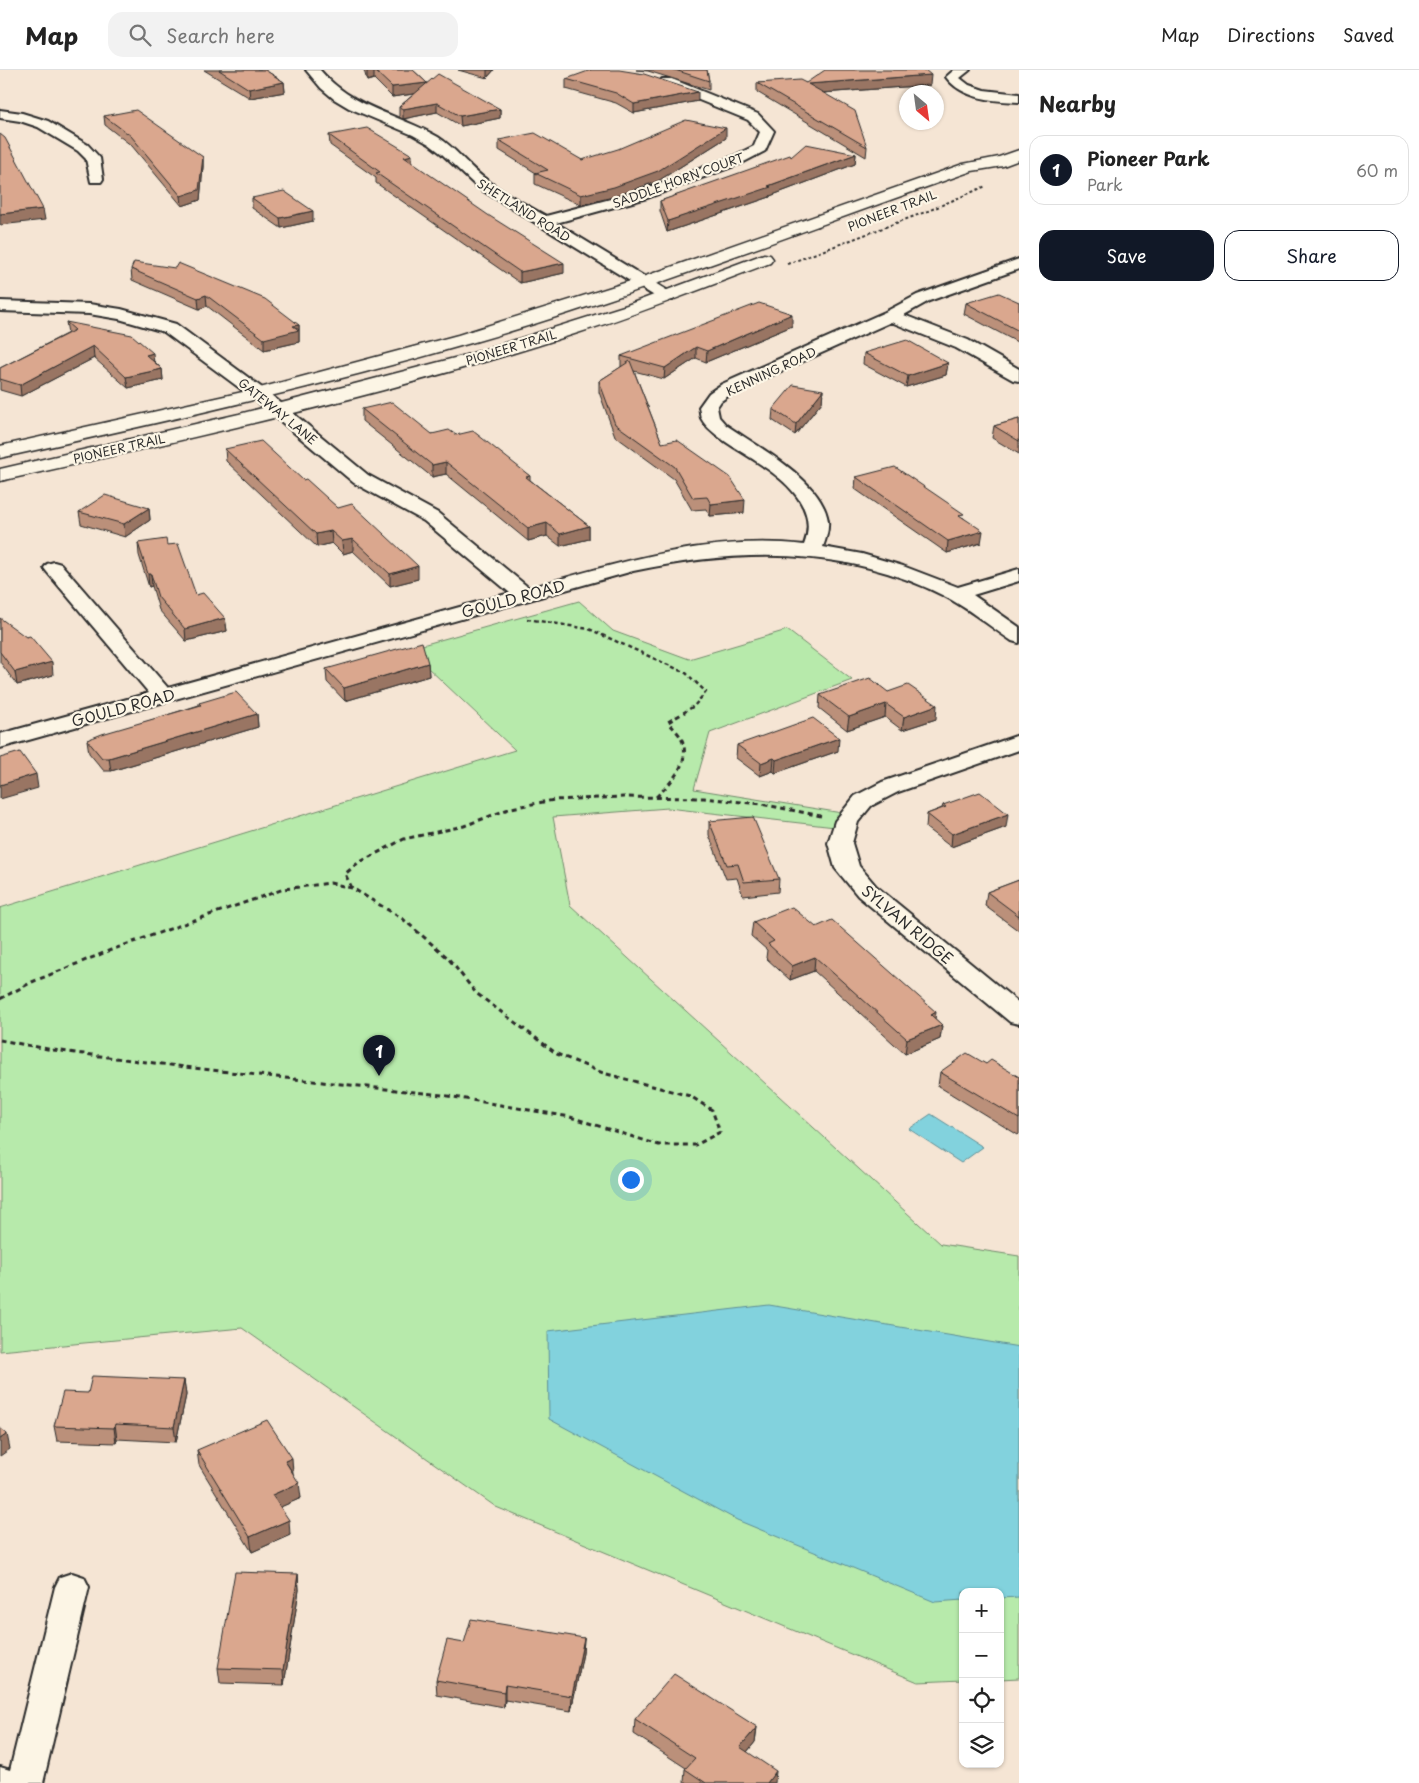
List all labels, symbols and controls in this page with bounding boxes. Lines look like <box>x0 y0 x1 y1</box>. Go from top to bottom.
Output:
search box <box>108 12 458 57</box>
text: Map <box>25 17 78 53</box>
icon: search <box>126 21 154 49</box>
text: Search here <box>166 21 275 49</box>
text: Map <box>1161 21 1199 48</box>
text: Directions <box>1227 21 1315 48</box>
text: Saved <box>1343 21 1394 48</box>
north arrow <box>899 85 944 130</box>
text: Nearby <box>1039 87 1116 119</box>
text: Pioneer Park <box>1087 144 1210 172</box>
street label: SADDLE HORN COURT <box>610 148 747 212</box>
text: 1 <box>1052 158 1060 182</box>
text: 60 m <box>1356 158 1398 182</box>
text: Park <box>1087 172 1123 196</box>
street label: SHETLAND ROAD <box>474 174 574 246</box>
street label: PIONEER TRAIL <box>845 185 939 235</box>
button: Save <box>1039 230 1214 281</box>
button: Share <box>1224 230 1399 281</box>
street label: PIONEER TRAIL <box>463 325 559 369</box>
street label: KENNING ROAD <box>723 342 819 400</box>
street label: GATEWAY LANE <box>235 373 322 449</box>
street label: PIONEER TRAIL <box>71 429 167 467</box>
street label: GOULD ROAD <box>459 573 567 623</box>
street label: GOULD ROAD <box>69 682 177 732</box>
street label: SYLVAN RIDGE <box>857 879 959 969</box>
pin: 1 <box>363 1035 395 1076</box>
your location <box>618 1167 644 1193</box>
map controls <box>959 1588 1004 1768</box>
button: + <box>959 1588 1004 1633</box>
button: − <box>959 1633 1004 1678</box>
button: locate <box>959 1678 1004 1723</box>
button: layers <box>959 1723 1004 1768</box>

